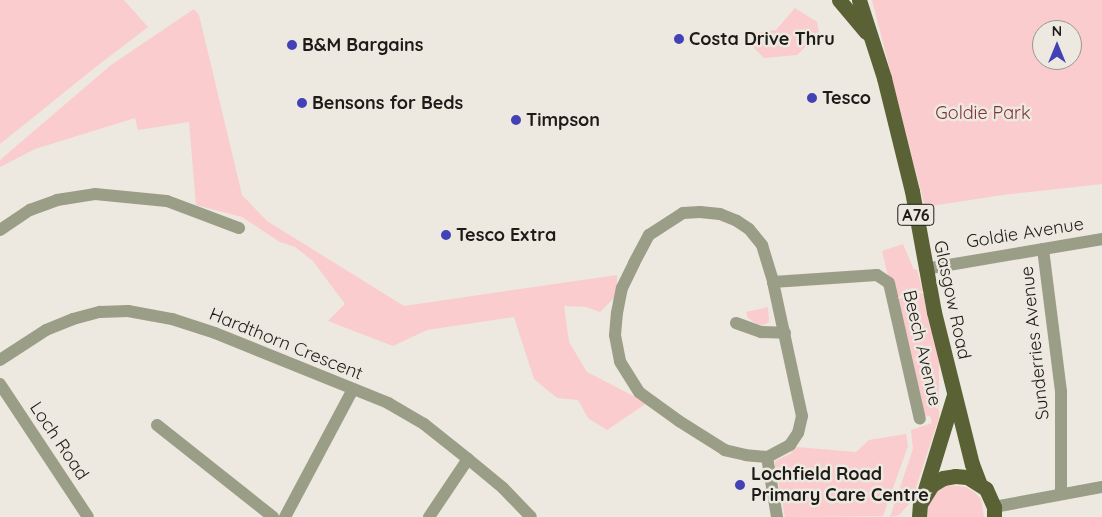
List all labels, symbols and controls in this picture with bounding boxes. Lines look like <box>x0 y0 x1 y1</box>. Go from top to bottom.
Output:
north arrow <box>1032 20 1082 70</box>
text: N <box>1052 22 1062 40</box>
place label: Costa Drive Thru <box>689 28 835 50</box>
marker: Costa Drive Thru <box>673 33 685 45</box>
place label: B&M Bargains <box>302 34 423 56</box>
marker: B&M Bargains <box>286 39 298 51</box>
place label: Tesco <box>822 87 871 109</box>
place label: Bensons for Beds <box>312 92 463 114</box>
marker: Tesco <box>806 92 818 104</box>
marker: Bensons for Beds <box>296 97 308 109</box>
park label: Goldie Park <box>935 102 1031 124</box>
place label: Timpson <box>526 109 600 131</box>
marker: Timpson <box>510 114 522 126</box>
road number: A76 <box>897 202 935 228</box>
street label: Goldie Avenue <box>965 213 1085 253</box>
place label: Tesco Extra <box>456 224 556 246</box>
marker: Tesco Extra <box>440 229 452 241</box>
street label: Glasgow Road <box>929 239 975 361</box>
street label: Sunderries Avenue <box>1016 265 1054 421</box>
street label: Beech Avenue <box>898 288 946 408</box>
street label: Hardthorn Crescent <box>206 303 366 385</box>
street label: Loch Road <box>25 398 93 484</box>
place label: Lochfield Road Primary Care Centre <box>751 464 929 506</box>
marker: Lochfield Road Primary Care Centre <box>733 478 747 492</box>

